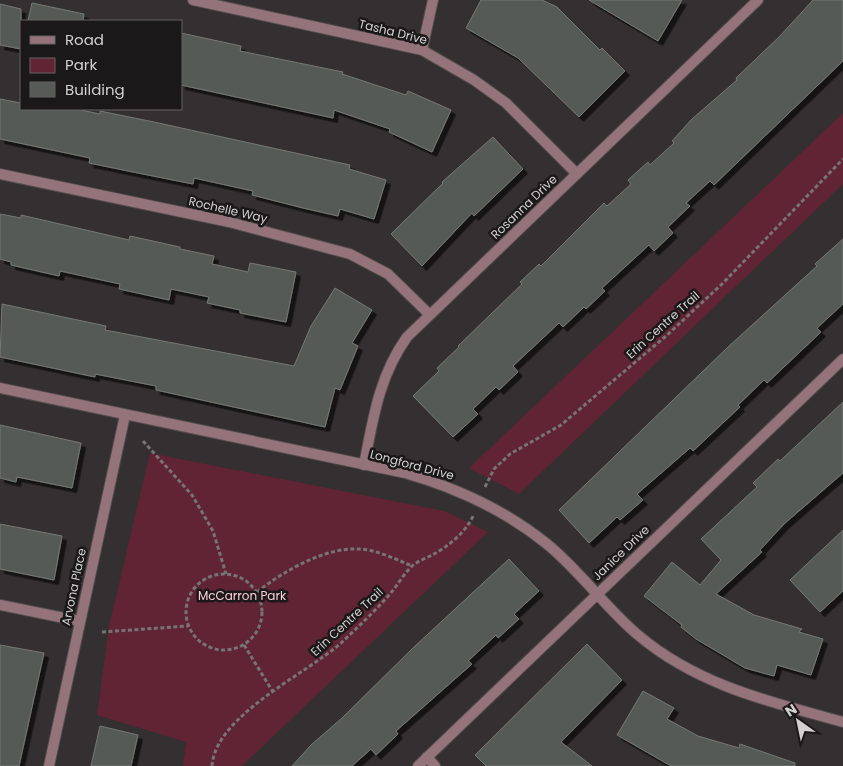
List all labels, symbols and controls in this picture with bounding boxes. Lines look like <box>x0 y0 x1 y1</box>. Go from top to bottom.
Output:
street label: Tasha Drive <box>357 15 429 48</box>
legend <box>20 20 182 110</box>
text: Road <box>65 29 104 50</box>
text: Park <box>65 54 97 75</box>
text: Building <box>65 79 125 100</box>
street label: Rosanna Drive <box>487 171 561 243</box>
street label: Rochelle Way <box>187 192 269 227</box>
street label: Erin Centre Trail <box>622 287 703 362</box>
street label: Longford Drive <box>368 445 456 484</box>
street label: Janice Drive <box>588 521 653 584</box>
street label: Arvona Place <box>57 547 90 627</box>
street label: Erin Centre Trail <box>307 584 387 660</box>
park label: McCarron Park <box>198 587 287 604</box>
north arrow <box>773 696 823 746</box>
text: N <box>781 699 801 721</box>

